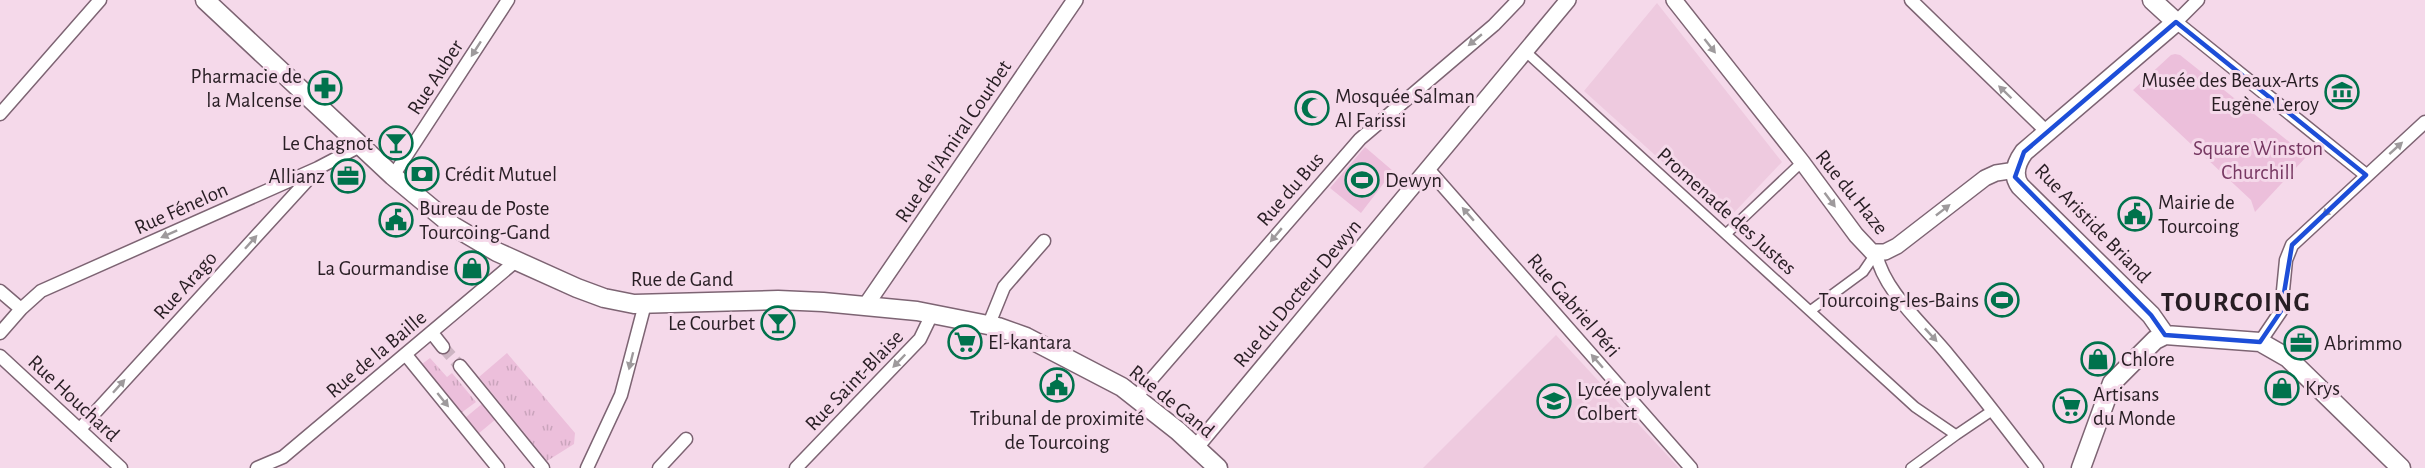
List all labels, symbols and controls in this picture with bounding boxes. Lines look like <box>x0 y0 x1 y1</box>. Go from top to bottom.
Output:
one-way arrow <box>1467 34 1483 47</box>
street label: Rue Auber <box>404 36 467 119</box>
one-way arrow <box>1704 38 1717 54</box>
one-way arrow <box>471 41 482 57</box>
street label: Rue de l'Amiral Courbet <box>891 56 1016 226</box>
place label: Pharmacie de la Malcense <box>191 66 302 111</box>
pharmacy icon: Pharmacie de la Malcense <box>307 70 343 106</box>
place label: Musée des Beaux-Arts Eugène Leroy <box>2142 70 2319 115</box>
museum icon: Musée des Beaux-Arts Eugène Leroy <box>2324 74 2360 110</box>
one-way arrow <box>1999 85 2013 99</box>
place label: Mosquée Salman Al Farissi <box>1335 86 1475 131</box>
mosque icon: Mosquée Salman Al Farissi <box>1294 90 1330 126</box>
bar icon: Le Chagnot <box>378 125 414 161</box>
place label: Le Chagnot <box>282 133 373 154</box>
park label: Square Winston Churchill <box>2193 138 2323 183</box>
one-way arrow <box>2388 141 2403 155</box>
street label: Promenade des Justes <box>1653 144 1800 279</box>
street label: Rue du Haze <box>1811 146 1892 238</box>
street label: Rue du Bus <box>1253 149 1328 230</box>
bank icon: Crédit Mutuel <box>404 156 440 192</box>
office icon: Allianz <box>330 158 366 194</box>
street label: Rue Aristide Briand <box>2031 160 2155 287</box>
sports icon: Dewyn <box>1344 162 1380 198</box>
place label: Crédit Mutuel <box>445 164 557 185</box>
place label: Allianz <box>268 166 325 187</box>
place label: Dewyn <box>1385 170 1442 191</box>
street label: Rue Fénelon <box>131 179 231 238</box>
one-way arrow <box>1823 192 1835 207</box>
place label: Mairie de Tourcoing <box>2158 192 2240 237</box>
public building icon: Mairie de Tourcoing <box>2117 196 2153 232</box>
place label: Bureau de Poste Tourcoing-Gand <box>419 198 550 243</box>
public building icon: Bureau de Poste Tourcoing-Gand <box>378 202 414 238</box>
one-way arrow <box>2322 203 2337 216</box>
one-way arrow <box>1936 205 1951 217</box>
one-way arrow <box>1462 207 1475 222</box>
street label: Rue du Docteur Dewyn <box>1230 215 1365 371</box>
one-way arrow <box>1271 227 1283 242</box>
one-way arrow <box>160 230 177 239</box>
one-way arrow <box>244 234 258 249</box>
street label: Rue Arago <box>150 247 221 324</box>
shop icon: La Gourmandise <box>454 250 490 286</box>
street label: Rue Gabriel Péri <box>1523 250 1624 361</box>
place label: La Gourmandise <box>317 258 449 279</box>
street label: Rue de Gand <box>631 269 733 290</box>
sports icon: Tourcoing-les-Bains <box>1984 282 2020 318</box>
district label: TOURCOING <box>2161 289 2311 316</box>
place label: Tourcoing-les-Bains <box>1818 290 1979 311</box>
bar icon: Le Courbet <box>760 305 796 341</box>
street label: Rue de la Baille <box>322 307 430 402</box>
place label: Le Courbet <box>668 313 755 334</box>
supermarket icon: El-kantara <box>947 324 983 360</box>
office icon: Abrimmo <box>2283 325 2319 361</box>
street label: Rue Saint-Blaise <box>801 326 907 435</box>
one-way arrow <box>1923 328 1937 342</box>
place label: El-kantara <box>988 332 1072 353</box>
place label: Abrimmo <box>2324 333 2402 354</box>
shop icon: Chlore <box>2080 341 2116 377</box>
place label: Chlore <box>2121 349 2175 370</box>
street label: Rue Houchard <box>24 351 123 446</box>
one-way arrow <box>625 352 635 370</box>
one-way arrow <box>893 353 907 367</box>
one-way arrow <box>1591 354 1604 369</box>
street label: Rue de Gand <box>1125 361 1218 442</box>
public building icon: Tribunal de proximité de Tourcoing <box>1039 367 1075 403</box>
shop icon: Krys <box>2264 370 2300 406</box>
one-way arrow <box>112 378 126 393</box>
place label: Krys <box>2305 378 2340 399</box>
place label: Lycée polyvalent Colbert <box>1577 379 1711 424</box>
school or university icon: Lycée polyvalent Colbert <box>1536 383 1572 419</box>
place label: Artisans du Monde <box>2093 384 2176 429</box>
supermarket icon: Artisans du Monde <box>2052 388 2088 424</box>
one-way arrow <box>436 392 449 408</box>
place label: Tribunal de proximité de Tourcoing <box>970 408 1144 453</box>

